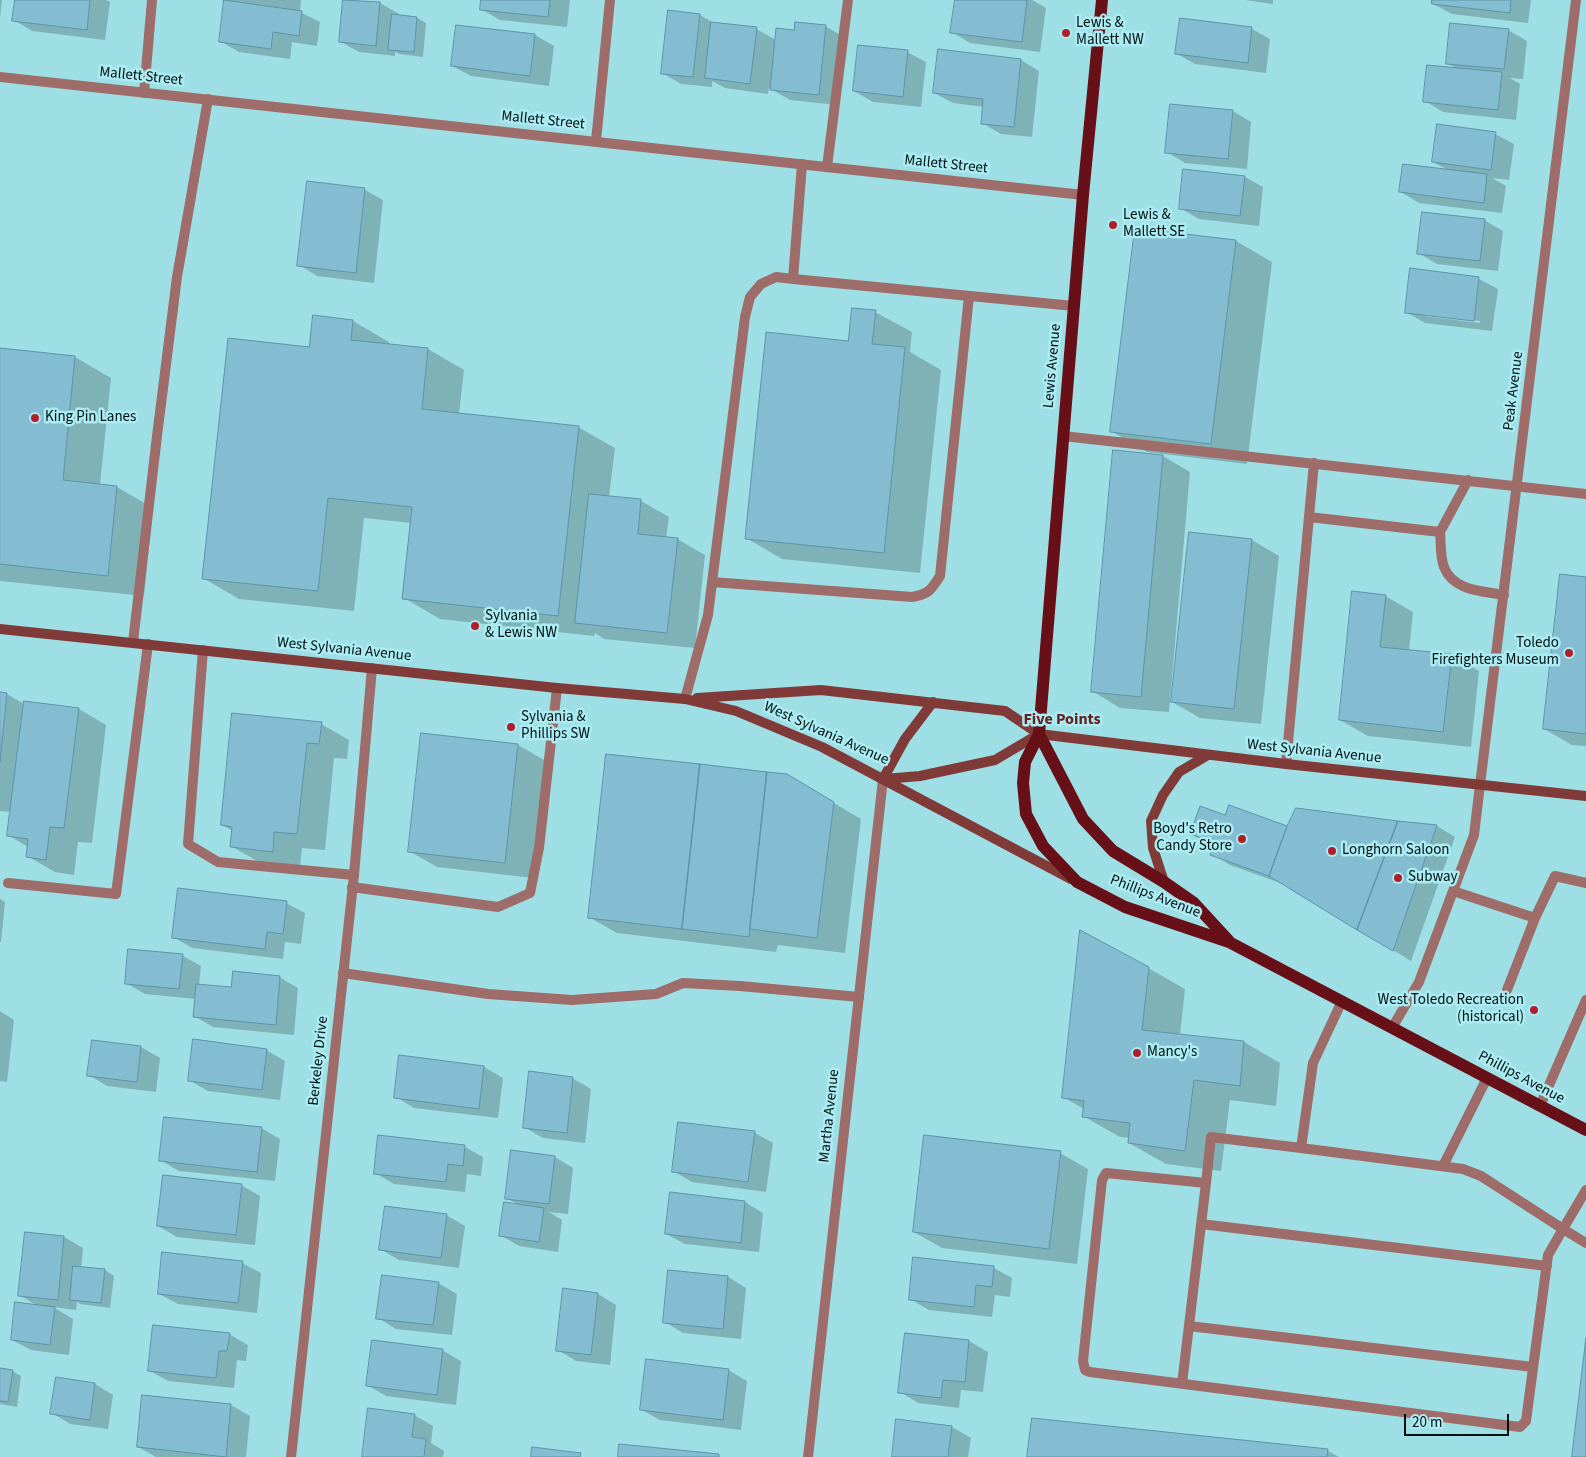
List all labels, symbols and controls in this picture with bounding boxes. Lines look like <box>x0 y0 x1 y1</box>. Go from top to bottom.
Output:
place label: Lewis & Mallett NW <box>1076 15 1144 50</box>
marker: Lewis & Mallett NW <box>1060 27 1072 39</box>
street label: Mallett Street <box>98 64 184 90</box>
street label: Mallett Street <box>500 108 586 134</box>
street label: Mallett Street <box>903 152 989 178</box>
place label: Lewis & Mallett SE <box>1123 207 1185 242</box>
marker: Lewis & Mallett SE <box>1107 219 1119 231</box>
street label: Lewis Avenue <box>1040 323 1066 409</box>
street label: Peak Avenue <box>1500 350 1528 432</box>
place label: King Pin Lanes <box>45 409 136 427</box>
marker: King Pin Lanes <box>29 412 41 424</box>
place label: Sylvania & Lewis NW <box>485 608 557 643</box>
marker: Sylvania & Lewis NW <box>469 620 481 632</box>
street label: West Sylvania Avenue <box>276 634 412 666</box>
place label: Toledo Firefighters Museum <box>1432 635 1559 670</box>
marker: Toledo Firefighters Museum <box>1563 647 1575 659</box>
street label: West Sylvania Avenue <box>761 698 891 770</box>
place label: Sylvania & Phillips SW <box>521 709 590 744</box>
district label: Five Points <box>1023 710 1101 730</box>
marker: Sylvania & Phillips SW <box>505 721 517 733</box>
street label: West Sylvania Avenue <box>1246 736 1382 768</box>
place label: Boyd's Retro Candy Store <box>1153 821 1232 856</box>
marker: Boyd's Retro Candy Store <box>1236 833 1248 845</box>
place label: Longhorn Saloon <box>1342 842 1450 860</box>
marker: Longhorn Saloon <box>1326 845 1338 857</box>
place label: Subway <box>1408 869 1458 887</box>
street label: Phillips Avenue <box>1107 871 1203 923</box>
marker: Subway <box>1392 872 1404 884</box>
place label: West Toledo Recreation (historical) <box>1377 992 1524 1027</box>
marker: West Toledo Recreation (historical) <box>1528 1004 1540 1016</box>
street label: Berkeley Drive <box>305 1015 333 1107</box>
place label: Mancy's <box>1147 1044 1197 1062</box>
marker: Mancy's <box>1131 1047 1143 1059</box>
street label: Phillips Avenue <box>1475 1048 1567 1108</box>
street label: Martha Avenue <box>816 1068 844 1164</box>
scale bar <box>1406 1404 1511 1436</box>
text: 20 m <box>1412 1412 1442 1433</box>

